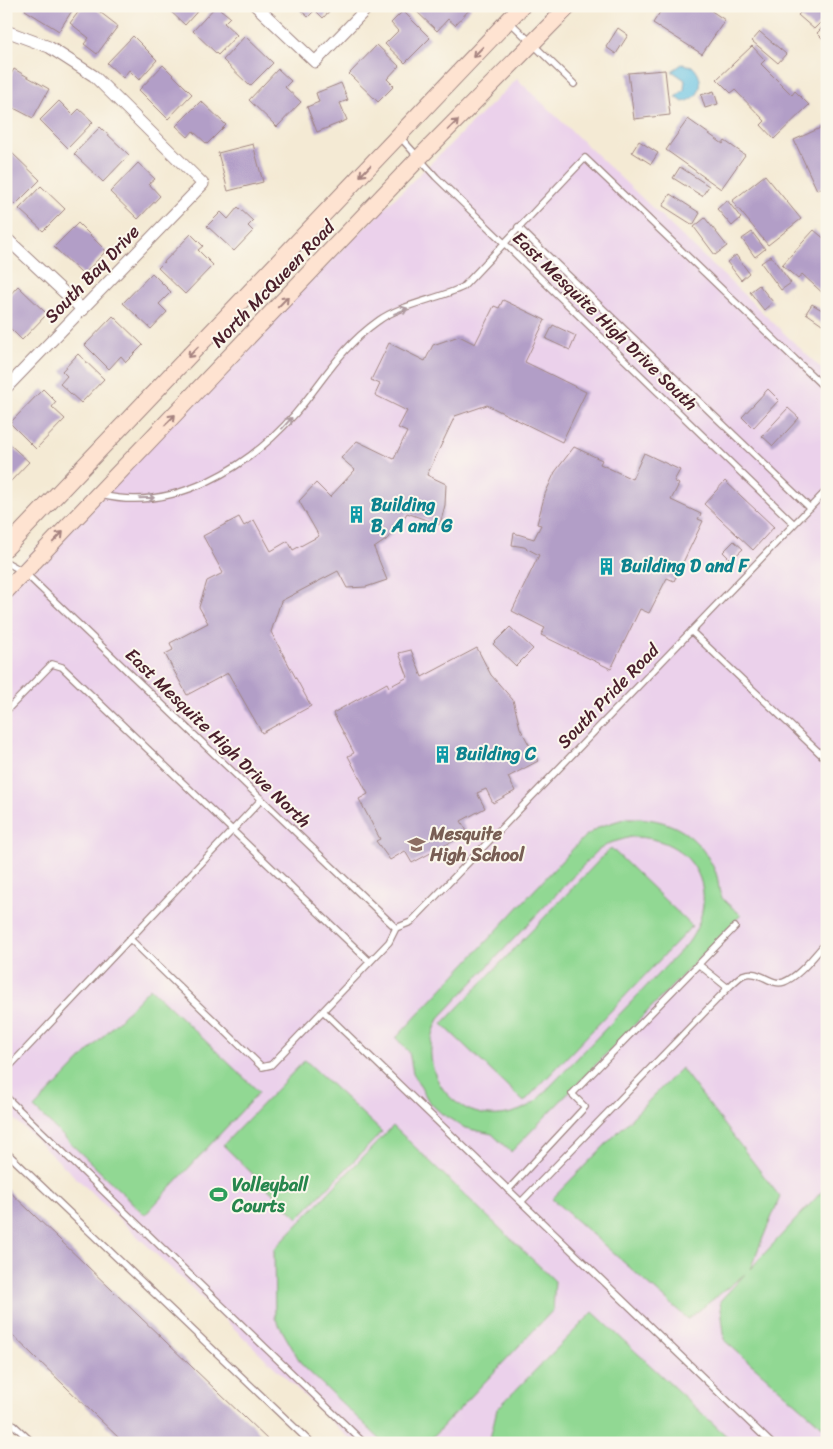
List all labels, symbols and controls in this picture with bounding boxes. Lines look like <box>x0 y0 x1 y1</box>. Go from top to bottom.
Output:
one-way arrow <box>472 46 484 59</box>
one-way arrow <box>446 119 458 131</box>
one-way arrow <box>359 165 371 178</box>
street label: North McQueen Road <box>203 212 344 355</box>
street label: South Bay Drive <box>36 217 148 331</box>
street label: East Mesquite High Drive South <box>505 223 705 419</box>
one-way arrow <box>277 296 289 309</box>
one-way arrow <box>393 305 408 315</box>
one-way arrow <box>187 346 199 359</box>
one-way arrow <box>164 414 176 426</box>
one-way arrow <box>281 416 293 429</box>
place label: Building B, A and G <box>371 489 453 542</box>
one-way arrow <box>139 493 155 502</box>
building icon: Building B, A and G <box>347 505 367 525</box>
one-way arrow <box>52 531 64 543</box>
place label: Building D and F <box>621 550 750 582</box>
building icon: Building D and F <box>597 556 617 576</box>
street label: South Pride Road <box>549 635 668 756</box>
street label: East Mesquite High Drive North <box>117 640 319 836</box>
place label: Building C <box>456 738 537 770</box>
building icon: Building C <box>432 744 452 764</box>
place label: Mesquite High School <box>429 818 525 871</box>
school or university icon: Mesquite High School <box>406 834 426 854</box>
place label: Volleyball Courts <box>231 1169 309 1222</box>
sports icon: Volleyball Courts <box>208 1185 228 1205</box>

